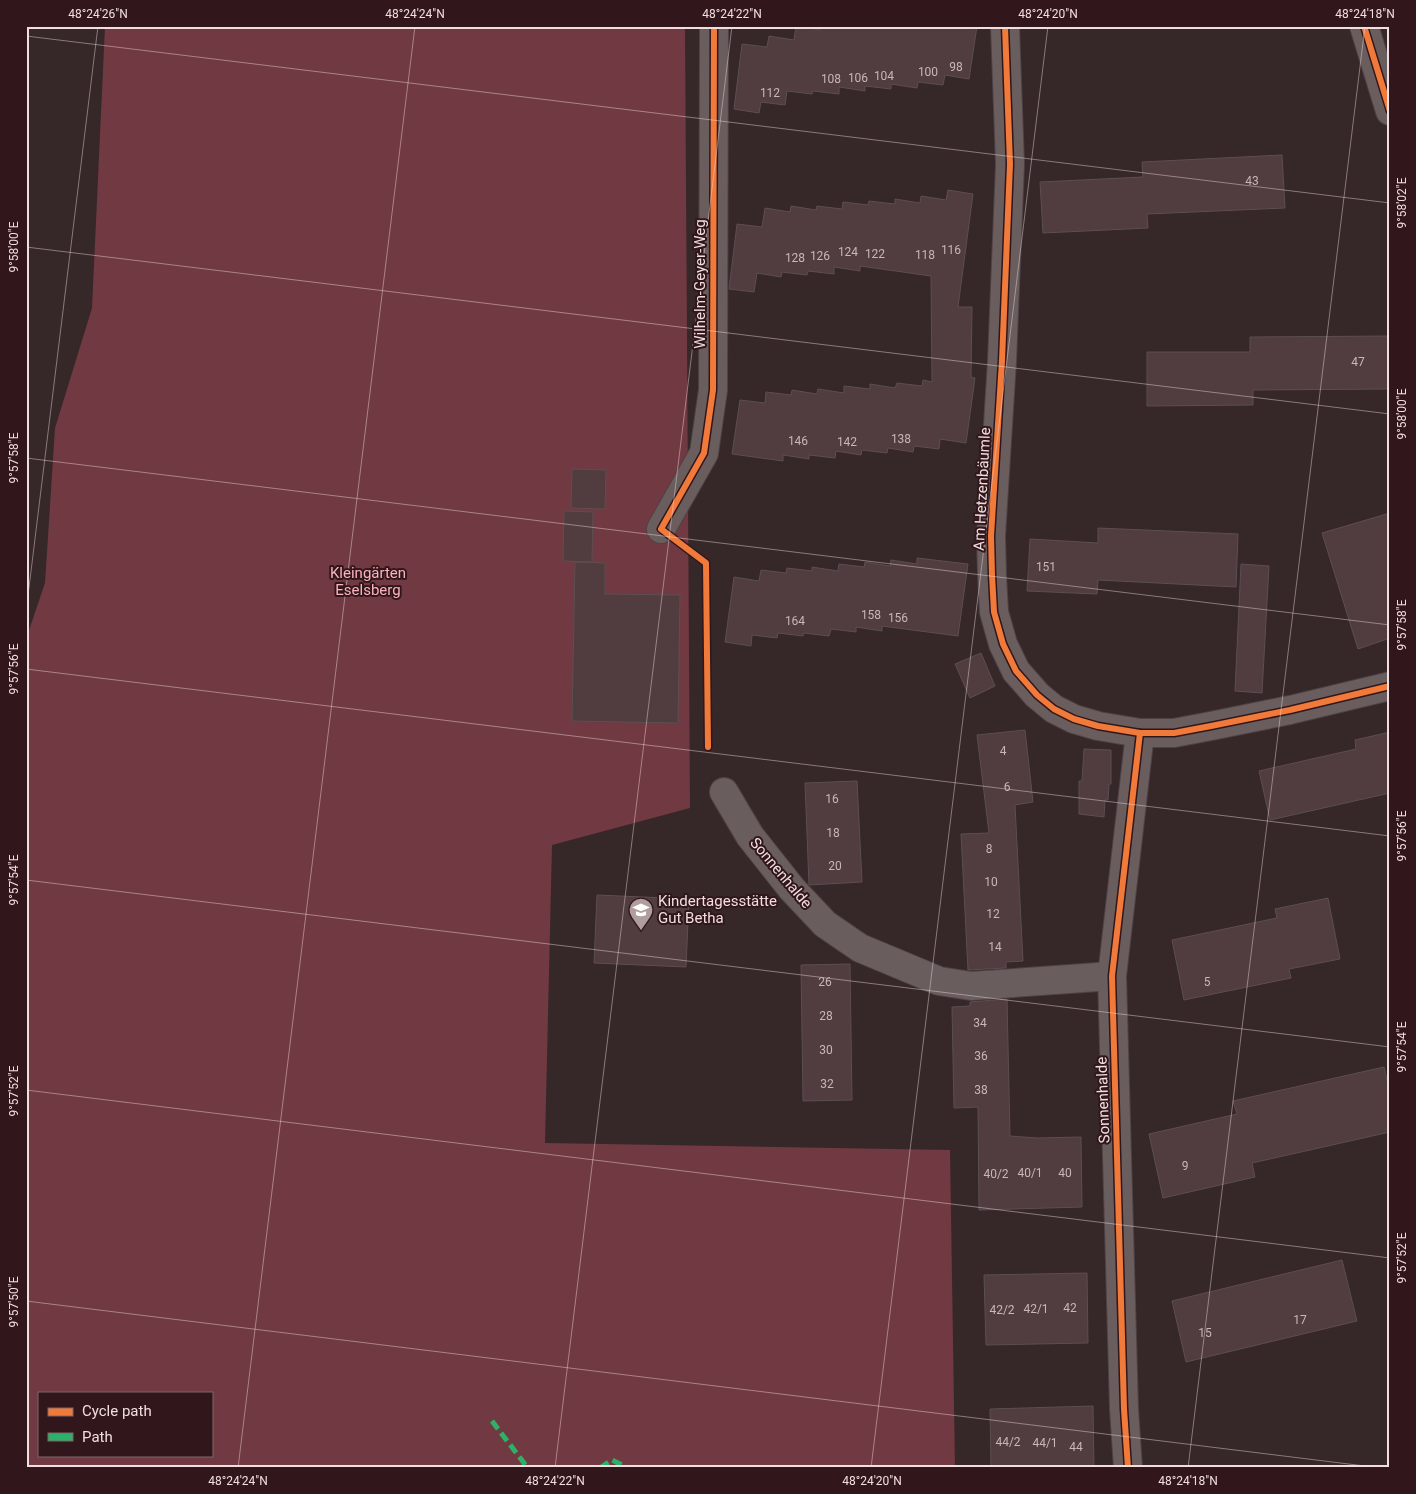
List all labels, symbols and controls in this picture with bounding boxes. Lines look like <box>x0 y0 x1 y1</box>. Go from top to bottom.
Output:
text: 48°24'26"N <box>68 7 128 21</box>
text: 48°24'24"N <box>385 7 445 21</box>
text: 48°24'22"N <box>702 7 762 21</box>
text: 48°24'20"N <box>1018 7 1078 21</box>
text: 48°24'18"N <box>1335 7 1395 21</box>
house number: 98 <box>949 60 963 74</box>
house number: 100 <box>918 65 938 79</box>
house number: 104 <box>874 69 894 83</box>
house number: 106 <box>848 71 868 85</box>
house number: 108 <box>821 72 841 86</box>
house number: 112 <box>760 86 780 100</box>
house number: 43 <box>1245 174 1259 188</box>
text: 9°58'02"E <box>1395 177 1409 228</box>
street label: Wilhelm-Geyer-Weg <box>691 219 709 349</box>
text: 9°58'00"E <box>7 221 21 272</box>
house number: 116 <box>941 243 961 257</box>
house number: 124 <box>838 245 858 259</box>
house number: 122 <box>865 247 885 261</box>
house number: 118 <box>915 248 935 262</box>
house number: 126 <box>810 249 830 263</box>
house number: 128 <box>785 251 805 265</box>
house number: 47 <box>1351 355 1365 369</box>
text: 9°58'00"E <box>1395 388 1409 439</box>
street label: Am Hetzenbäumle <box>970 427 994 551</box>
text: 9°57'58"E <box>7 432 21 483</box>
house number: 138 <box>891 432 911 446</box>
house number: 146 <box>788 434 808 448</box>
house number: 142 <box>837 435 857 449</box>
house number: 151 <box>1036 560 1056 574</box>
park label: Kleingärten Eselsberg <box>330 564 406 599</box>
text: 9°57'58"E <box>1395 599 1409 650</box>
house number: 158 <box>861 608 881 622</box>
house number: 156 <box>888 611 908 625</box>
house number: 164 <box>785 614 805 628</box>
text: 9°57'56"E <box>7 643 21 694</box>
house number: 4 <box>1000 744 1007 758</box>
house number: 6 <box>1004 780 1011 794</box>
house number: 16 <box>825 792 839 806</box>
text: 9°57'56"E <box>1395 810 1409 861</box>
house number: 18 <box>826 826 840 840</box>
street label: Sonnenhalde <box>746 834 816 912</box>
house number: 8 <box>986 842 993 856</box>
text: 9°57'54"E <box>7 854 21 905</box>
house number: 20 <box>828 859 842 873</box>
house number: 10 <box>984 875 998 889</box>
place label: Kindertagesstätte Gut Betha <box>658 892 777 927</box>
school or university icon: Kindertagesstätte Gut Betha <box>628 897 654 931</box>
house number: 12 <box>986 907 1000 921</box>
house number: 14 <box>988 940 1002 954</box>
house number: 26 <box>818 975 832 989</box>
house number: 5 <box>1204 975 1211 989</box>
house number: 28 <box>819 1009 833 1023</box>
house number: 34 <box>973 1016 987 1030</box>
text: 9°57'54"E <box>1395 1021 1409 1072</box>
house number: 30 <box>819 1043 833 1057</box>
house number: 36 <box>974 1049 988 1063</box>
street label: Sonnenhalde <box>1092 1056 1114 1144</box>
text: 9°57'52"E <box>7 1065 21 1116</box>
house number: 32 <box>820 1077 834 1091</box>
house number: 38 <box>974 1083 988 1097</box>
house number: 9 <box>1182 1159 1188 1173</box>
house number: 40/1 <box>1017 1166 1043 1180</box>
house number: 40 <box>1058 1166 1072 1180</box>
house number: 40/2 <box>983 1167 1009 1181</box>
text: 9°57'52"E <box>1395 1232 1409 1283</box>
text: 9°57'50"E <box>7 1276 21 1327</box>
house number: 42 <box>1063 1301 1077 1315</box>
house number: 42/1 <box>1023 1302 1049 1316</box>
house number: 42/2 <box>989 1303 1015 1317</box>
house number: 17 <box>1293 1313 1307 1327</box>
house number: 15 <box>1198 1326 1212 1340</box>
legend <box>38 1392 212 1456</box>
text: Cycle path <box>82 1402 152 1420</box>
text: Path <box>82 1428 113 1446</box>
house number: 44/2 <box>995 1435 1021 1449</box>
house number: 44/1 <box>1032 1436 1058 1450</box>
house number: 44 <box>1069 1440 1083 1454</box>
text: 48°24'24"N <box>208 1474 268 1488</box>
text: 48°24'22"N <box>525 1474 585 1488</box>
text: 48°24'20"N <box>842 1474 902 1488</box>
text: 48°24'18"N <box>1158 1474 1218 1488</box>

